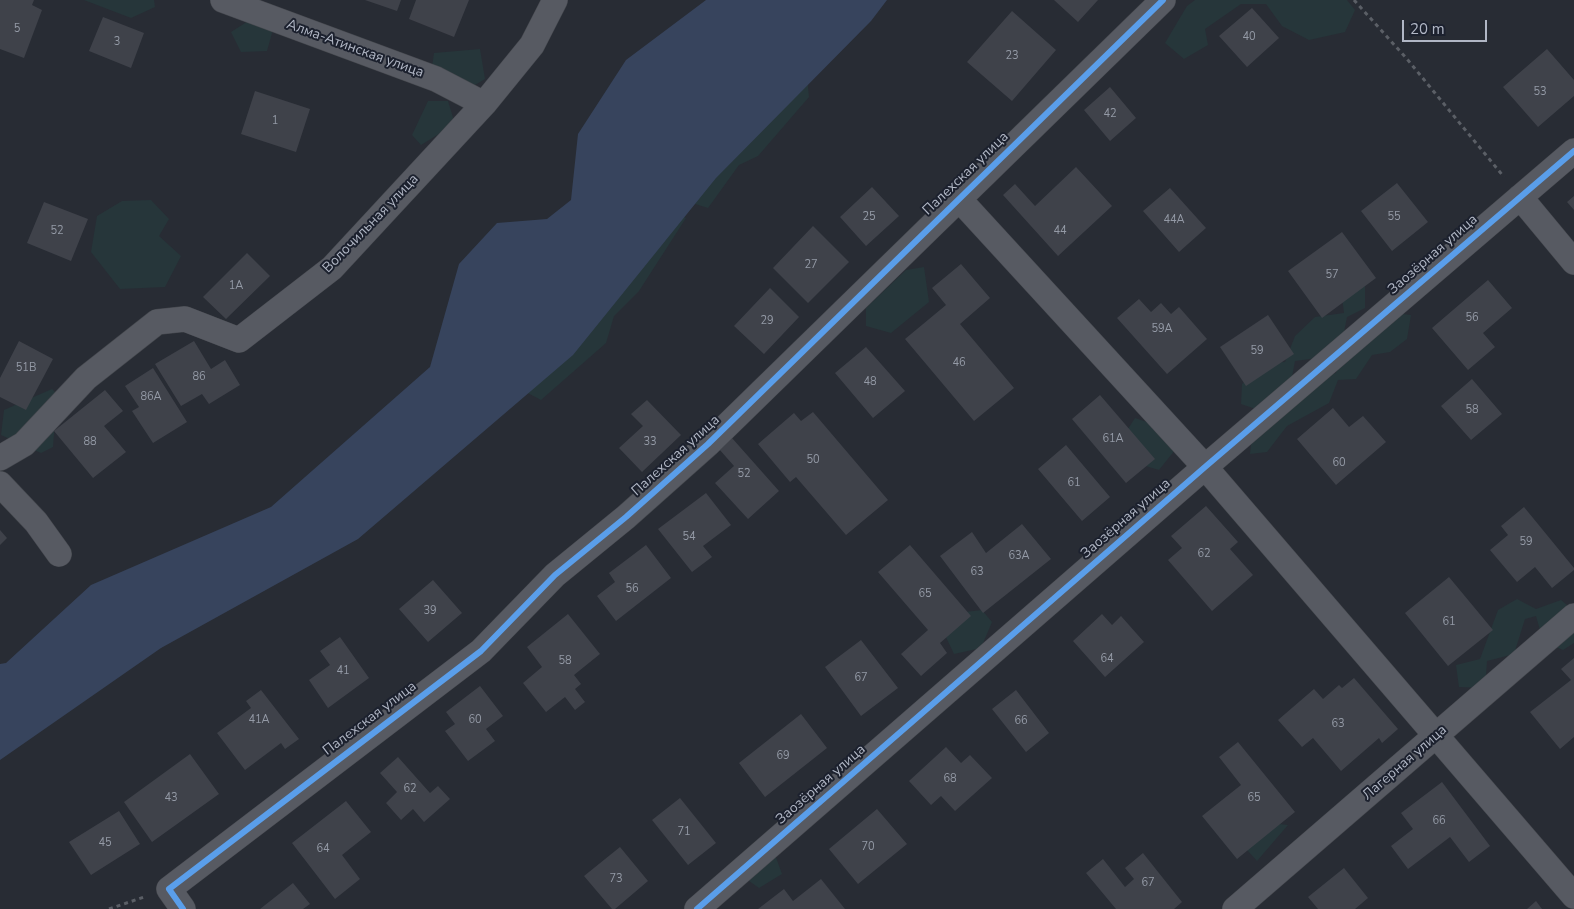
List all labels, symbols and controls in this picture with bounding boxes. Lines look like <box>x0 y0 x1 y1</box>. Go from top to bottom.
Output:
scale bar <box>1404 10 1489 42</box>
street label: Алма-Атинская улица <box>284 16 426 82</box>
text: 20 m <box>1410 19 1445 39</box>
house number: 5 <box>14 22 20 36</box>
house number: 40 <box>1242 30 1256 44</box>
house number: 3 <box>114 35 120 49</box>
house number: 23 <box>1005 49 1019 63</box>
house number: 53 <box>1533 85 1547 99</box>
house number: 42 <box>1103 107 1117 121</box>
house number: 1 <box>272 114 278 128</box>
street label: Палехская улица <box>920 129 1012 219</box>
street label: Волочильная улица <box>320 171 422 277</box>
house number: 25 <box>862 210 876 224</box>
house number: 55 <box>1387 210 1401 224</box>
street label: Заозёрная улица <box>1385 212 1481 298</box>
house number: 44А <box>1163 213 1185 227</box>
house number: 52 <box>50 224 64 238</box>
house number: 44 <box>1053 224 1067 238</box>
house number: 27 <box>804 258 818 272</box>
house number: 57 <box>1325 268 1339 282</box>
house number: 1А <box>229 279 243 293</box>
house number: 56 <box>1465 311 1479 325</box>
house number: 29 <box>760 314 774 328</box>
house number: 59А <box>1151 322 1173 336</box>
house number: 59 <box>1250 344 1264 358</box>
house number: 46 <box>952 356 966 370</box>
house number: 51В <box>16 361 36 375</box>
house number: 86 <box>192 370 206 384</box>
house number: 48 <box>863 375 877 389</box>
house number: 86А <box>140 390 162 404</box>
house number: 58 <box>1465 403 1479 417</box>
street label: Палехская улица <box>629 412 723 500</box>
house number: 61А <box>1102 432 1124 446</box>
house number: 88 <box>83 435 97 449</box>
house number: 33 <box>643 435 657 449</box>
house number: 50 <box>806 453 820 467</box>
house number: 60 <box>1332 456 1346 470</box>
house number: 52 <box>737 467 751 481</box>
house number: 61 <box>1067 476 1081 490</box>
street label: Заозёрная улица <box>1078 476 1174 562</box>
house number: 54 <box>682 530 696 544</box>
house number: 59 <box>1519 535 1533 549</box>
house number: 62 <box>1197 547 1211 561</box>
house number: 63А <box>1008 549 1030 563</box>
house number: 63 <box>970 565 984 579</box>
house number: 56 <box>625 582 639 596</box>
house number: 65 <box>918 587 932 601</box>
house number: 39 <box>423 604 437 618</box>
house number: 61 <box>1442 615 1456 629</box>
house number: 64 <box>1100 652 1114 666</box>
house number: 58 <box>558 654 572 668</box>
house number: 41 <box>336 664 350 678</box>
house number: 67 <box>854 671 868 685</box>
street label: Палехская улица <box>320 678 420 760</box>
house number: 41А <box>248 713 270 727</box>
house number: 60 <box>468 713 482 727</box>
house number: 66 <box>1014 714 1028 728</box>
house number: 63 <box>1331 717 1345 731</box>
street label: Лагерная улица <box>1360 722 1450 804</box>
street label: Заозёрная улица <box>773 742 869 828</box>
house number: 69 <box>776 749 790 763</box>
house number: 68 <box>943 772 957 786</box>
house number: 62 <box>403 782 417 796</box>
house number: 43 <box>164 791 178 805</box>
house number: 65 <box>1247 791 1261 805</box>
house number: 66 <box>1432 814 1446 828</box>
house number: 71 <box>677 825 691 839</box>
house number: 45 <box>98 836 112 850</box>
house number: 70 <box>861 840 875 854</box>
house number: 64 <box>316 842 330 856</box>
house number: 73 <box>609 872 623 886</box>
house number: 67 <box>1141 876 1155 890</box>

